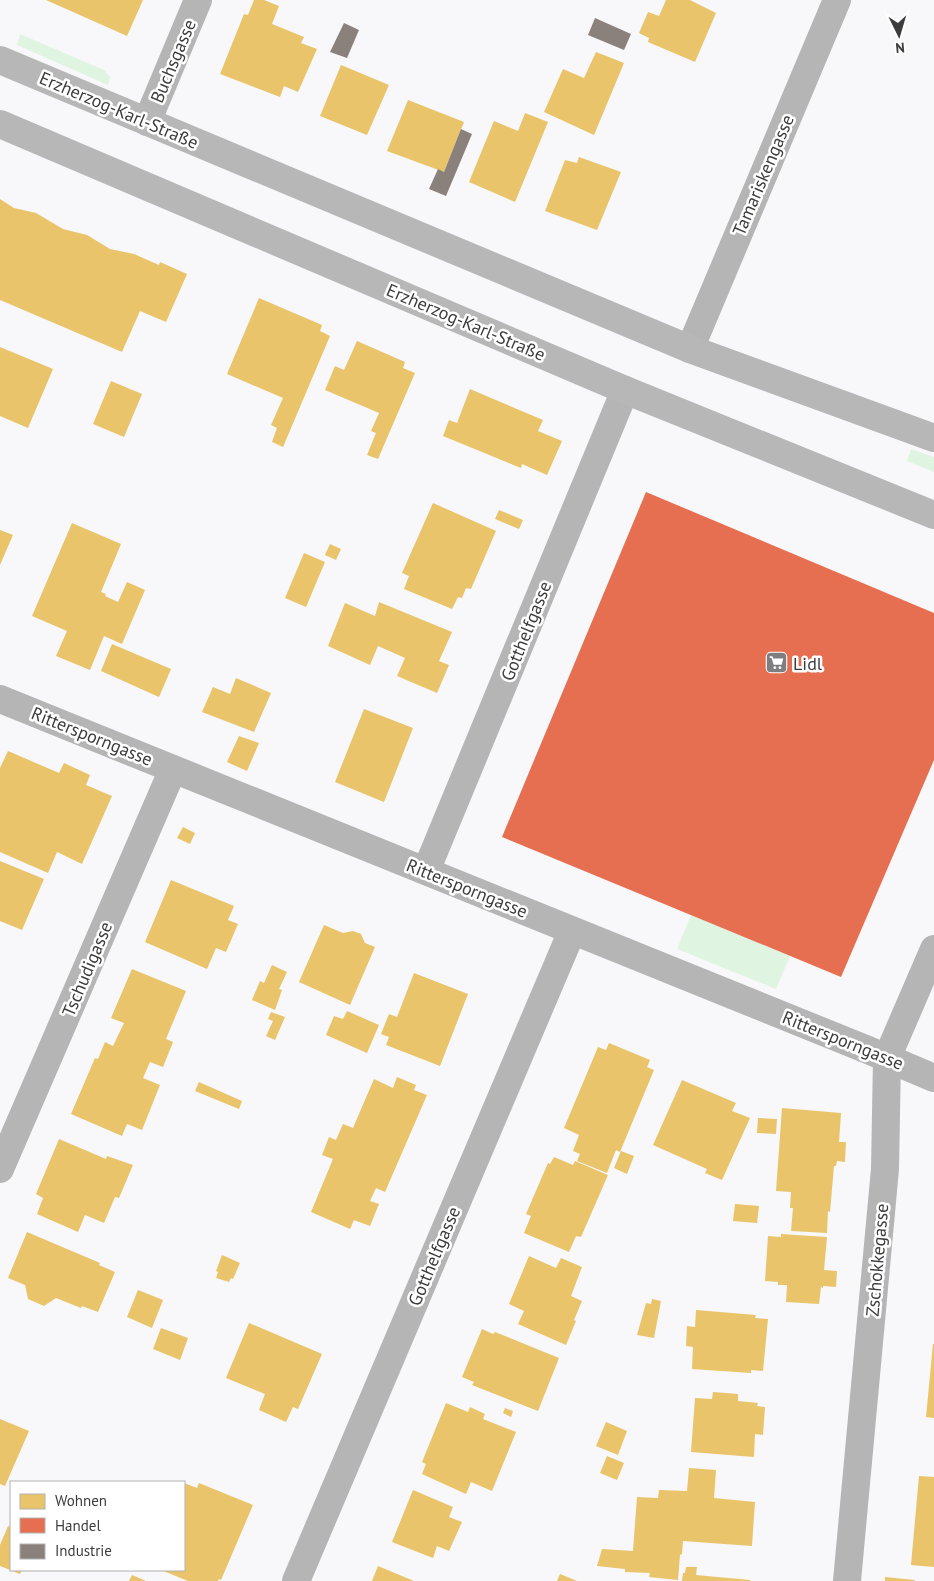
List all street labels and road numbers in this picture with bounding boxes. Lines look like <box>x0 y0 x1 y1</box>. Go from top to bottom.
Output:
street label: Buchsgasse <box>145 16 201 106</box>
street label: Erzherzog-Karl-Straße <box>36 66 202 154</box>
street label: Tamariskengasse <box>727 111 799 239</box>
street label: Erzherzog-Karl-Straße <box>383 278 549 366</box>
street label: Gotthelfgasse <box>496 578 556 684</box>
street label: Rittersporngasse <box>28 701 156 771</box>
street label: Rittersporngasse <box>403 853 531 923</box>
street label: Tschudigasse <box>57 918 117 1020</box>
street label: Rittersporngasse <box>779 1005 907 1075</box>
street label: Zschokkegasse <box>861 1202 893 1318</box>
street label: Gotthelfgasse <box>403 1203 465 1309</box>

